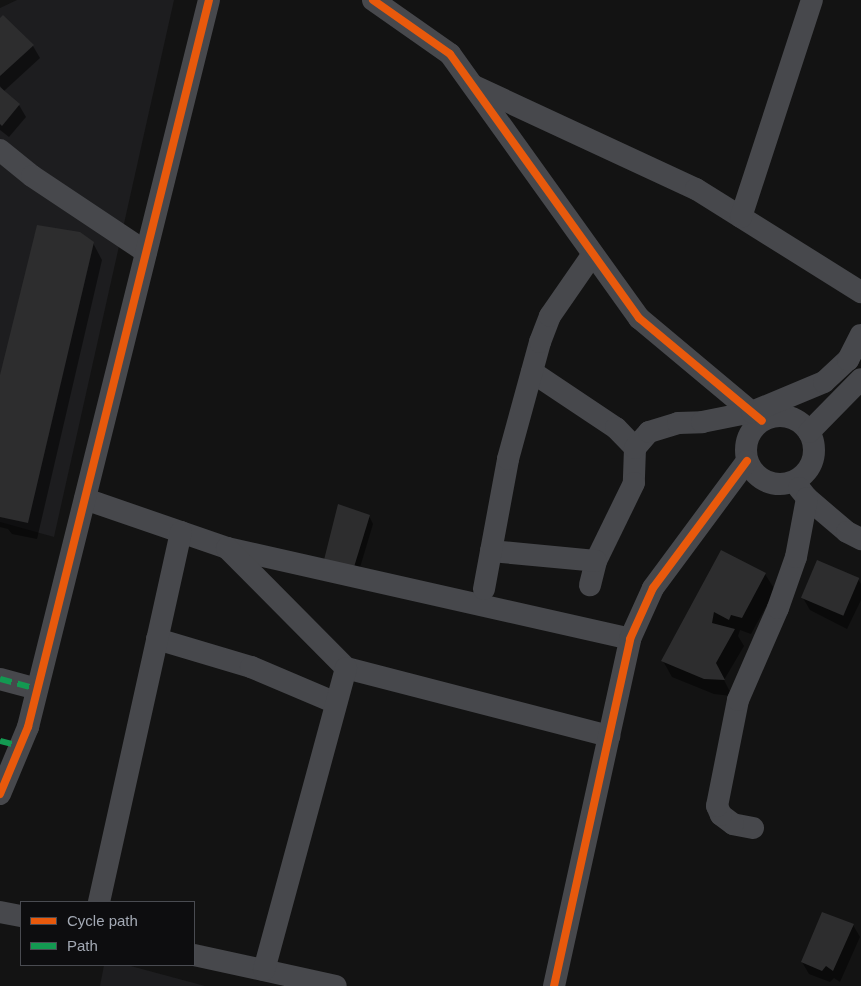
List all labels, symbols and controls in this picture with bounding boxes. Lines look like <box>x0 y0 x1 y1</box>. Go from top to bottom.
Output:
legend <box>20 901 195 966</box>
text: Cycle path <box>67 912 138 929</box>
text: Path <box>67 937 98 954</box>

